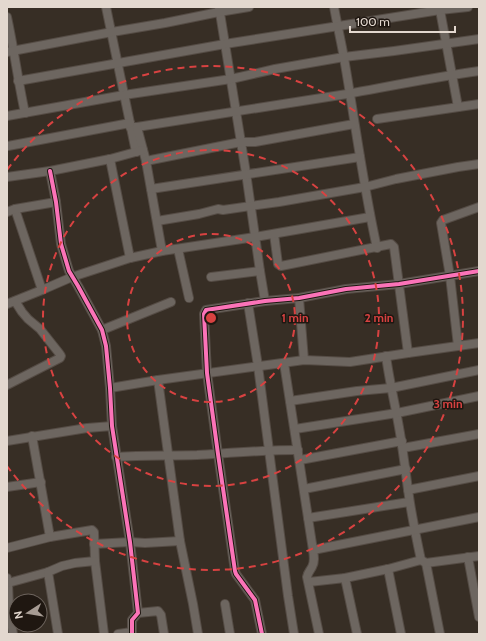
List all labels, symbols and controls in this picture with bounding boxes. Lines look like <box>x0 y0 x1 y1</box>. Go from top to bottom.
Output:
scale bar <box>350 8 455 34</box>
text: 100 m <box>356 14 390 29</box>
text: 1 min <box>281 310 309 325</box>
text: 2 min <box>365 310 393 325</box>
centre of rings <box>204 311 218 325</box>
text: 3 min <box>433 396 463 411</box>
north arrow <box>8 593 48 633</box>
text: N <box>11 610 26 620</box>

